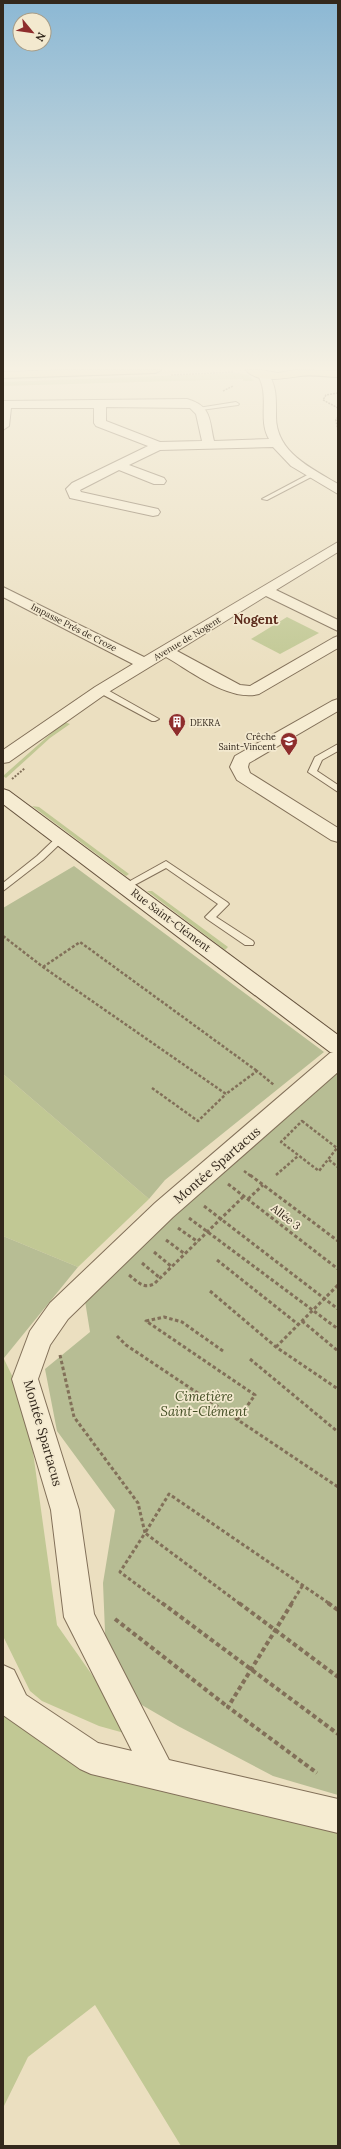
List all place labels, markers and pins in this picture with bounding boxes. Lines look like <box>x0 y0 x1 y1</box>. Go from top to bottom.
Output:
building icon: DEKRA <box>167 712 187 737</box>
place label: DEKRA <box>190 717 220 728</box>
place label: Crêche Saint-Vincent <box>219 731 277 752</box>
school or university icon: Crêche Saint-Vincent <box>279 731 299 756</box>

